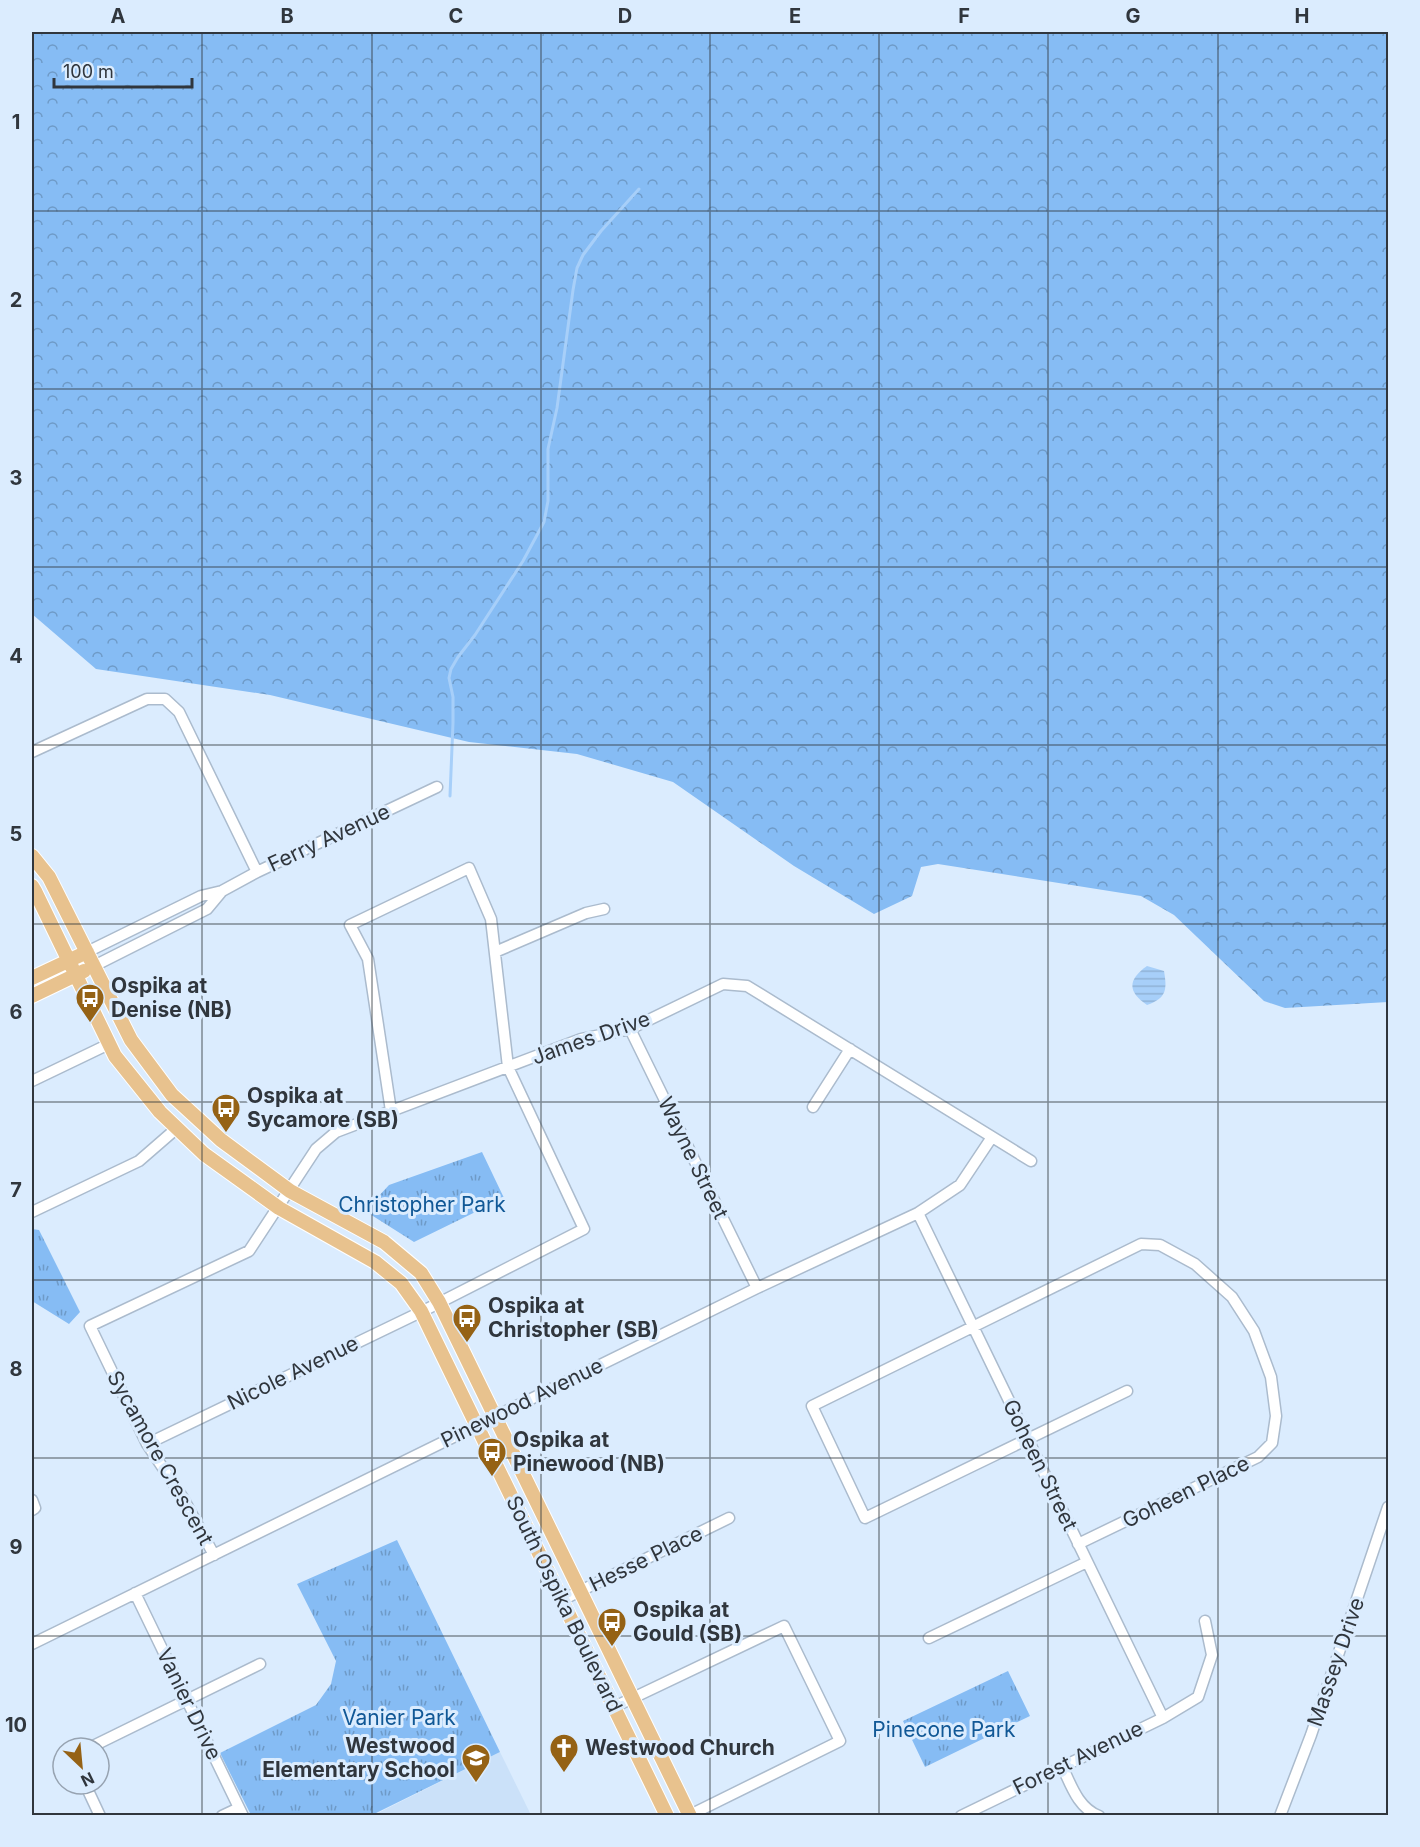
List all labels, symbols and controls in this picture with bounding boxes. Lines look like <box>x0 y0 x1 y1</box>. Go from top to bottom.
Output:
text: A <box>111 4 126 28</box>
text: B <box>280 4 294 28</box>
text: C <box>449 4 463 28</box>
text: D <box>618 4 632 28</box>
text: E <box>789 4 801 28</box>
text: F <box>958 4 970 28</box>
text: G <box>1125 4 1141 28</box>
text: H <box>1295 4 1309 28</box>
scale bar <box>54 51 192 89</box>
text: 100 m <box>63 61 114 82</box>
text: 1 <box>12 110 20 134</box>
text: 2 <box>10 288 22 312</box>
text: 3 <box>10 466 22 490</box>
text: 4 <box>9 644 23 668</box>
street label: Ferry Avenue <box>264 798 394 877</box>
text: 5 <box>10 822 22 846</box>
place label: Ospika at Denise (NB) <box>111 973 232 1022</box>
bus stop icon: Ospika at Denise (NB) <box>74 982 106 1024</box>
text: 6 <box>10 1000 23 1024</box>
street label: James Drive <box>528 1006 653 1069</box>
place label: Ospika at Sycamore (SB) <box>247 1083 399 1132</box>
bus stop icon: Ospika at Sycamore (SB) <box>210 1092 242 1134</box>
street label: Wayne Street <box>653 1093 734 1223</box>
text: 7 <box>10 1178 22 1202</box>
park label: Christopher Park <box>338 1192 506 1217</box>
place label: Ospika at Christopher (SB) <box>488 1293 659 1342</box>
bus stop icon: Ospika at Christopher (SB) <box>451 1302 483 1344</box>
street label: Nicole Avenue <box>223 1330 362 1415</box>
street label: Pinewood Avenue <box>437 1352 607 1453</box>
text: 8 <box>9 1357 23 1381</box>
street label: Sycamore Crescent <box>102 1366 219 1549</box>
street label: Goheen Street <box>998 1395 1083 1535</box>
place label: Ospika at Pinewood (NB) <box>513 1427 665 1476</box>
bus stop icon: Ospika at Pinewood (NB) <box>476 1436 508 1478</box>
street label: Goheen Place <box>1118 1450 1253 1533</box>
street label: South Ospika Boulevard <box>501 1492 628 1716</box>
street label: Hesse Place <box>585 1520 706 1597</box>
text: 9 <box>10 1535 23 1559</box>
street label: Massey Drive <box>1302 1594 1369 1730</box>
place label: Ospika at Gould (SB) <box>633 1597 742 1646</box>
bus stop icon: Ospika at Gould (SB) <box>596 1606 628 1648</box>
street label: Vanier Drive <box>152 1644 227 1764</box>
park label: Vanier Park <box>342 1705 456 1730</box>
text: 10 <box>5 1713 27 1737</box>
street label: Forest Avenue <box>1009 1715 1147 1800</box>
park label: Pinecone Park <box>872 1717 1016 1742</box>
church icon: Westwood Church <box>548 1732 580 1774</box>
place label: Westwood Elementary School <box>262 1733 455 1782</box>
place label: Westwood Church <box>585 1735 775 1760</box>
north arrow <box>51 1736 111 1796</box>
school or university icon: Westwood Elementary School <box>460 1742 492 1784</box>
text: N <box>78 1768 97 1791</box>

